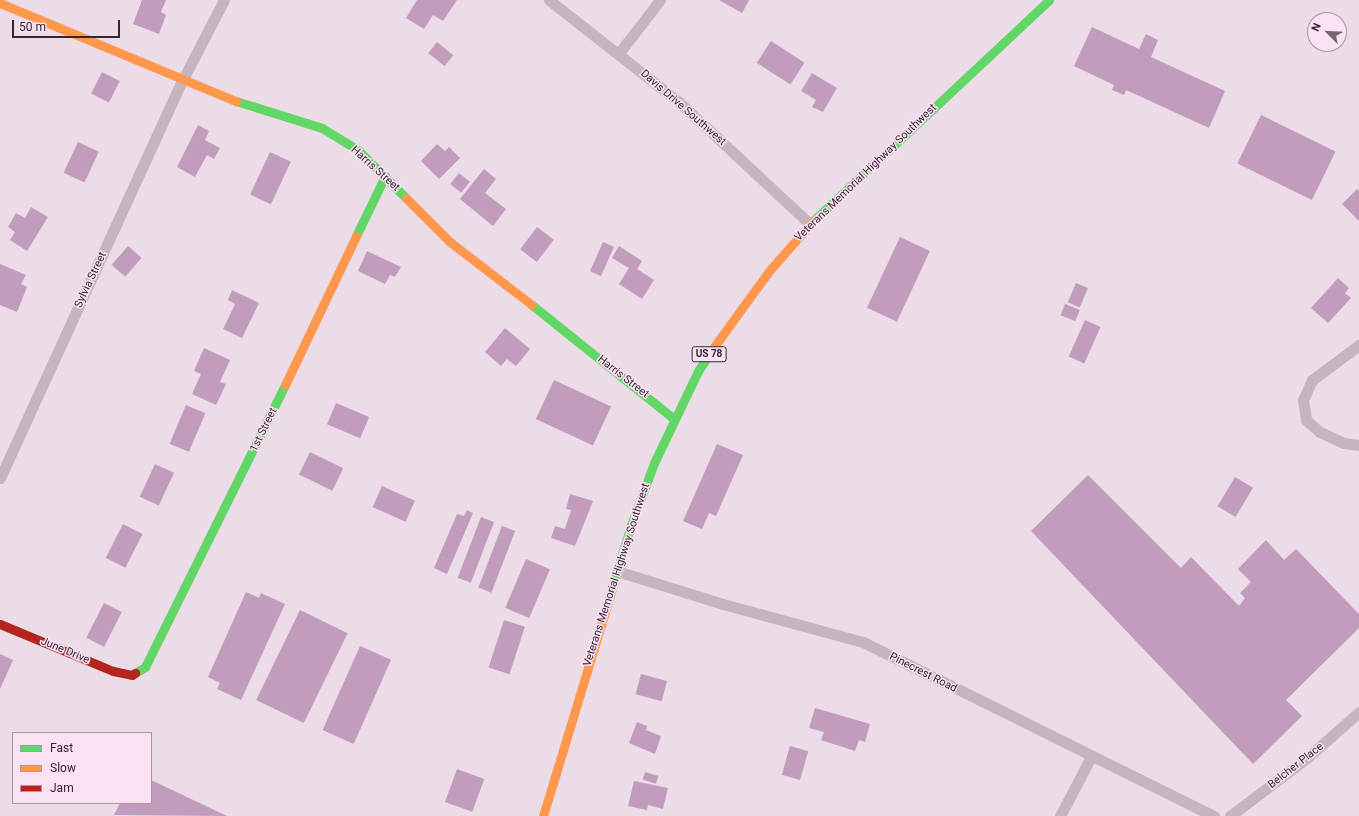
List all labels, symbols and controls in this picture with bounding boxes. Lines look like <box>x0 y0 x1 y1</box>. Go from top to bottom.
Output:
scale bar <box>14 12 122 38</box>
north arrow <box>1307 12 1347 52</box>
text: 50 m <box>19 20 46 34</box>
text: N <box>1309 21 1324 34</box>
street label: Davis Drive Southwest <box>638 67 728 149</box>
street label: Veterans Memorial Highway Southwest <box>792 102 940 244</box>
street label: Harris Street <box>348 144 402 194</box>
street label: Sylvia Street <box>72 250 110 310</box>
road number: US 78 <box>691 346 727 362</box>
street label: Harris Street <box>595 353 651 401</box>
street label: 1st Street <box>248 406 280 454</box>
street label: Veterans Memorial Highway Southwest <box>581 482 653 668</box>
street label: June Drive <box>39 635 91 667</box>
street label: Pinecrest Road <box>887 650 959 696</box>
legend <box>12 732 152 804</box>
street label: Belcher Place <box>1266 740 1326 792</box>
text: Fast <box>50 741 73 755</box>
text: Slow <box>50 761 76 775</box>
text: Jam <box>50 781 74 795</box>

